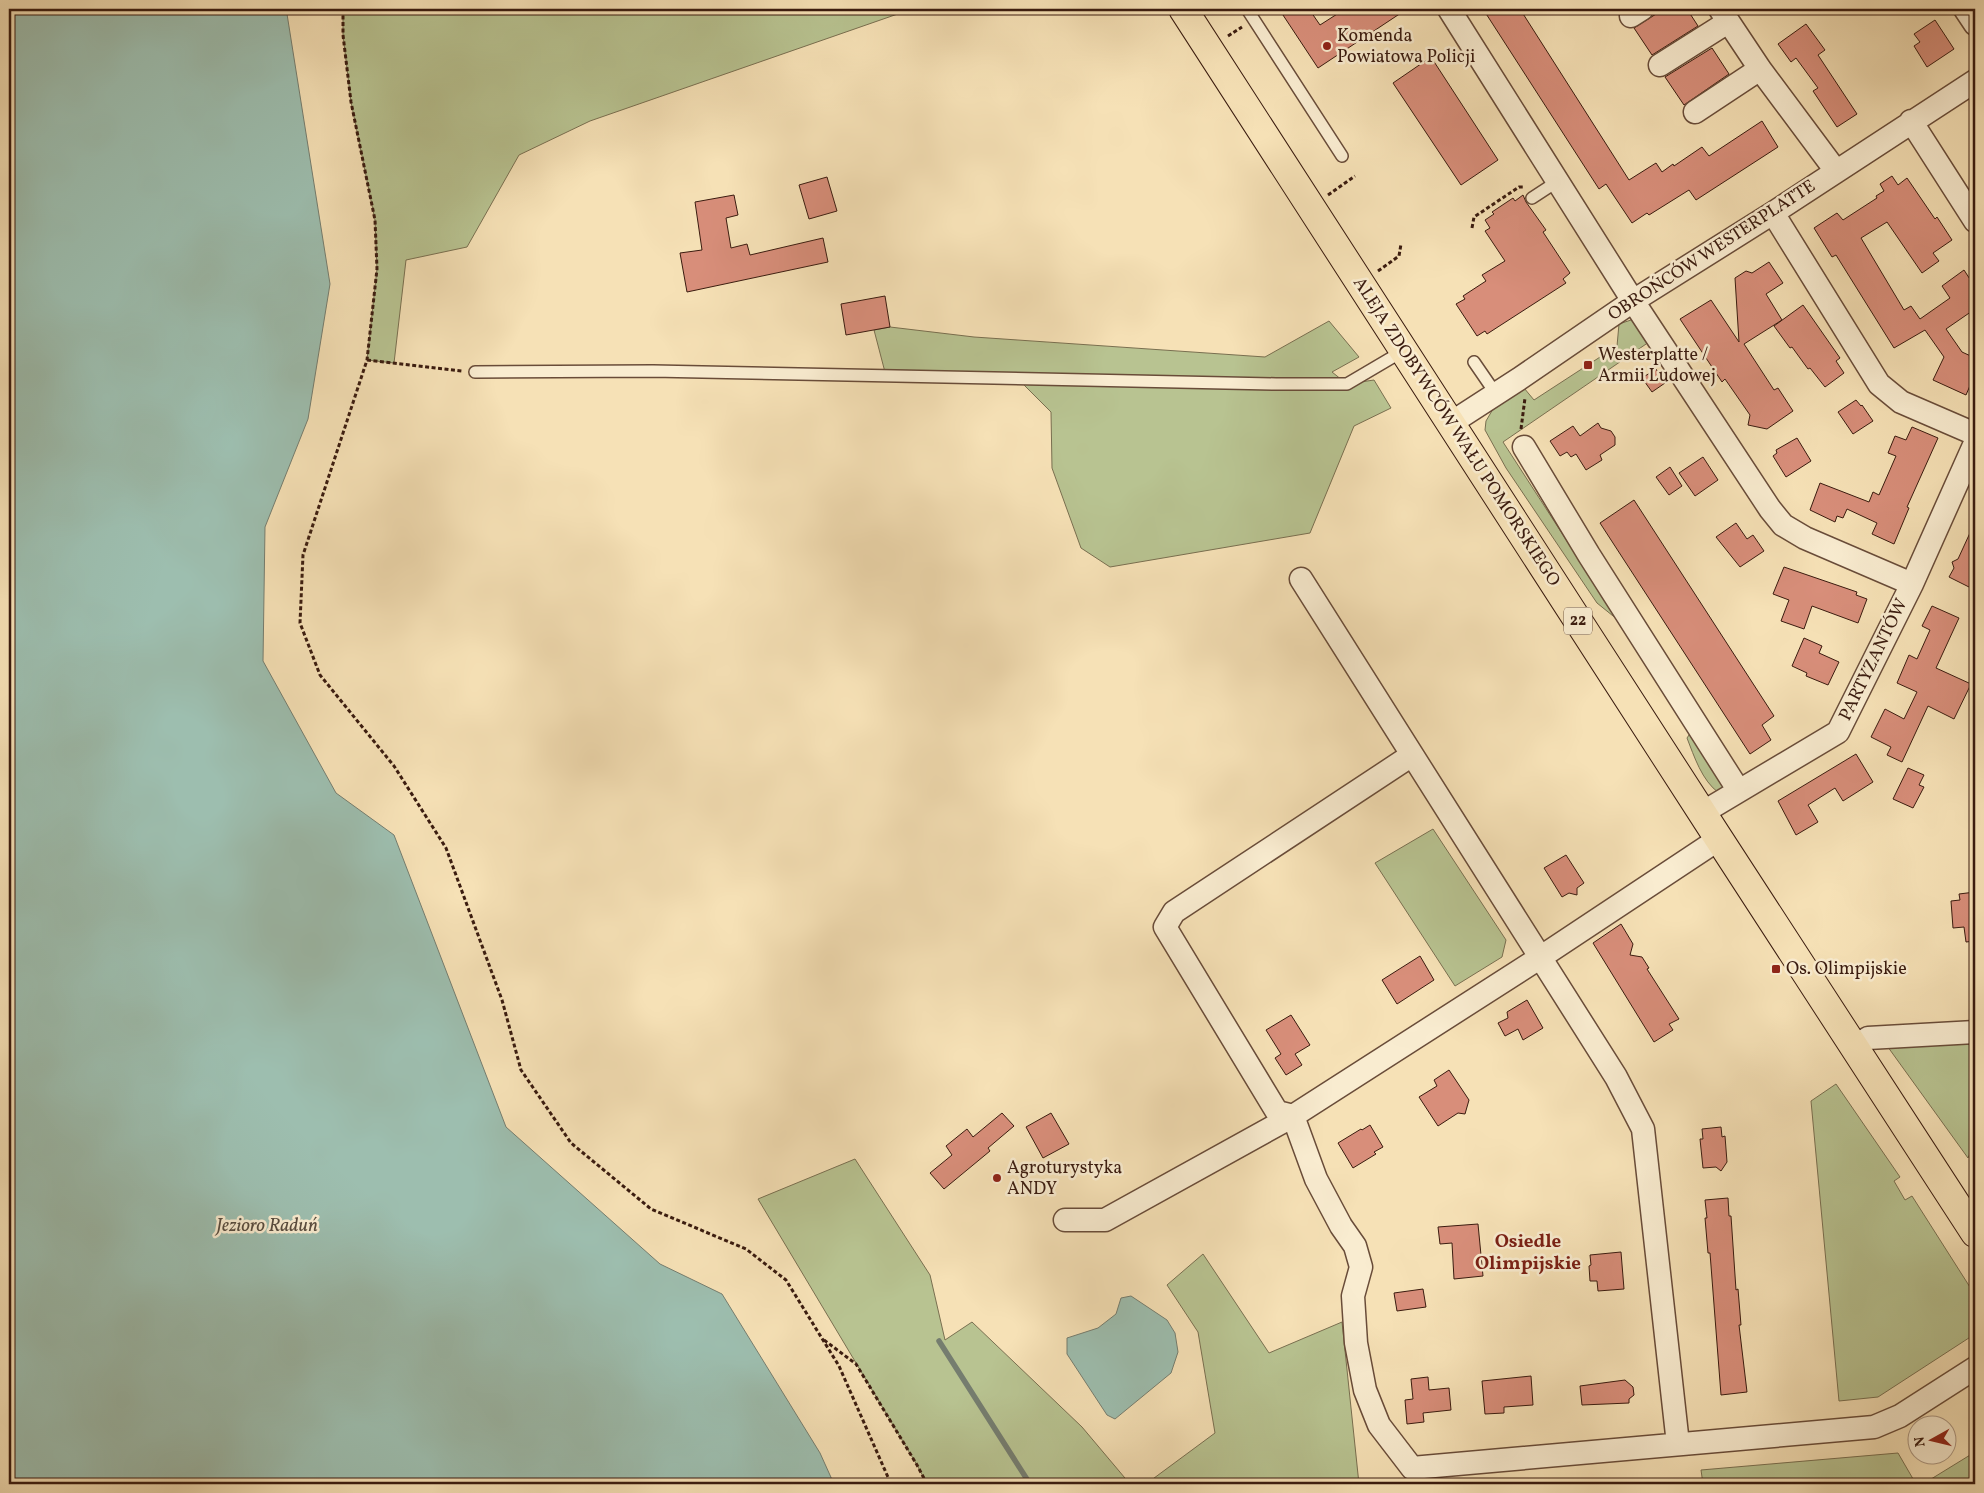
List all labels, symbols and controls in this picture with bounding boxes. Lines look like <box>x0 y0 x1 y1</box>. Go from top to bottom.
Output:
place label: Komenda Powiatowa Policji <box>1337 24 1475 70</box>
marker: Komenda Powiatowa Policji <box>1321 40 1333 52</box>
street label: OBROŃCÓW WESTERPLATTE <box>1603 174 1821 328</box>
street label: ALEJA ZDOBYWCÓW WAŁU POMORSKIEGO <box>1346 272 1566 592</box>
place label: Westerplatte / Armii Ludowej <box>1598 343 1716 389</box>
marker: Westerplatte / Armii Ludowej <box>1582 359 1594 371</box>
street label: PARTYZANTÓW <box>1834 595 1914 725</box>
road number: 22 <box>1564 608 1592 634</box>
place label: Os. Olimpijskie <box>1786 957 1907 982</box>
marker: Os. Olimpijskie <box>1770 963 1782 975</box>
place label: Agroturystyka ANDY <box>1007 1156 1122 1202</box>
marker: Agroturystyka ANDY <box>991 1172 1003 1184</box>
water label: Jezioro Raduń <box>214 1213 318 1239</box>
district label: Osiedle Olimpijskie <box>1475 1229 1581 1277</box>
north arrow <box>1906 1416 1956 1466</box>
text: N <box>1910 1435 1931 1448</box>

